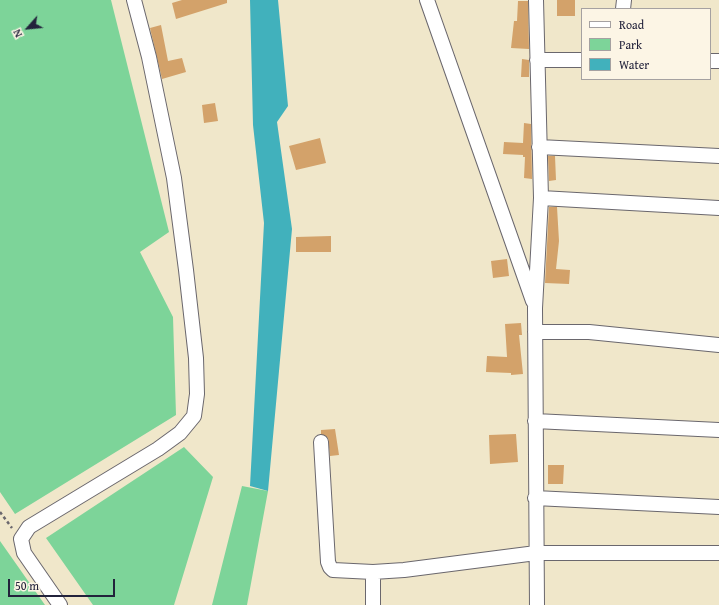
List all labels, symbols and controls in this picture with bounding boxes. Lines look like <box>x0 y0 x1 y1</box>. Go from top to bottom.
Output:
north arrow <box>8 8 48 48</box>
legend <box>581 8 711 80</box>
text: Road <box>619 16 644 33</box>
text: N <box>9 27 26 40</box>
text: Park <box>619 36 642 53</box>
text: Water <box>619 56 649 73</box>
scale bar <box>10 571 117 597</box>
text: 50 m <box>15 577 39 594</box>

